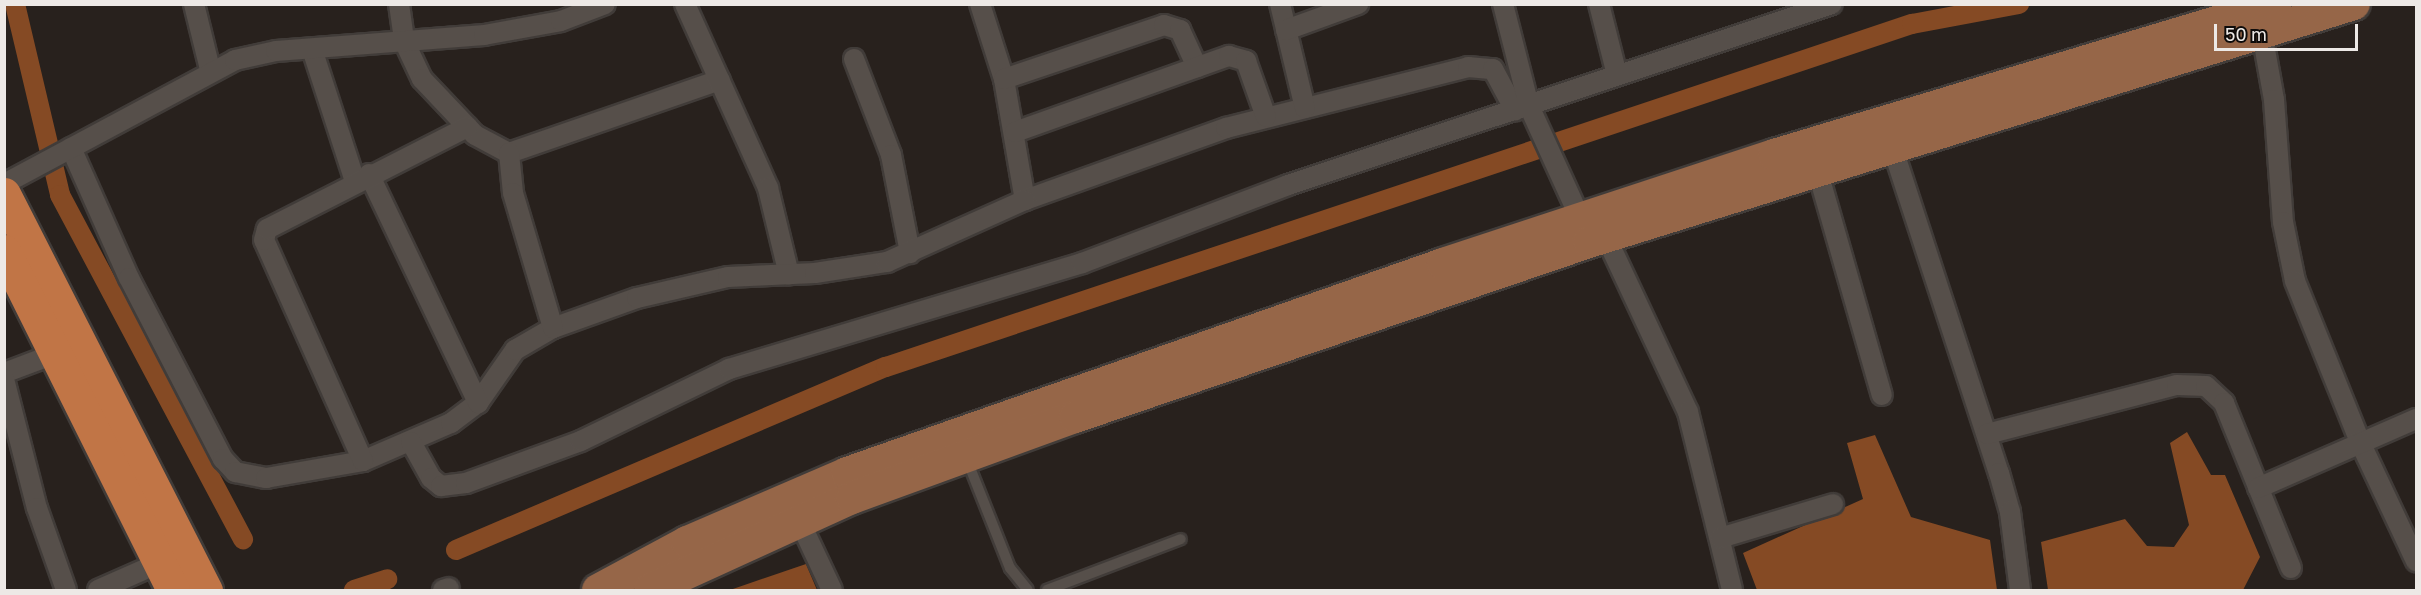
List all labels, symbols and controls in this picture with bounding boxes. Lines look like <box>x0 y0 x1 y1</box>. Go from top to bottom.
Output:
scale bar <box>2217 12 2361 50</box>
text: 50 m <box>2225 23 2267 45</box>

